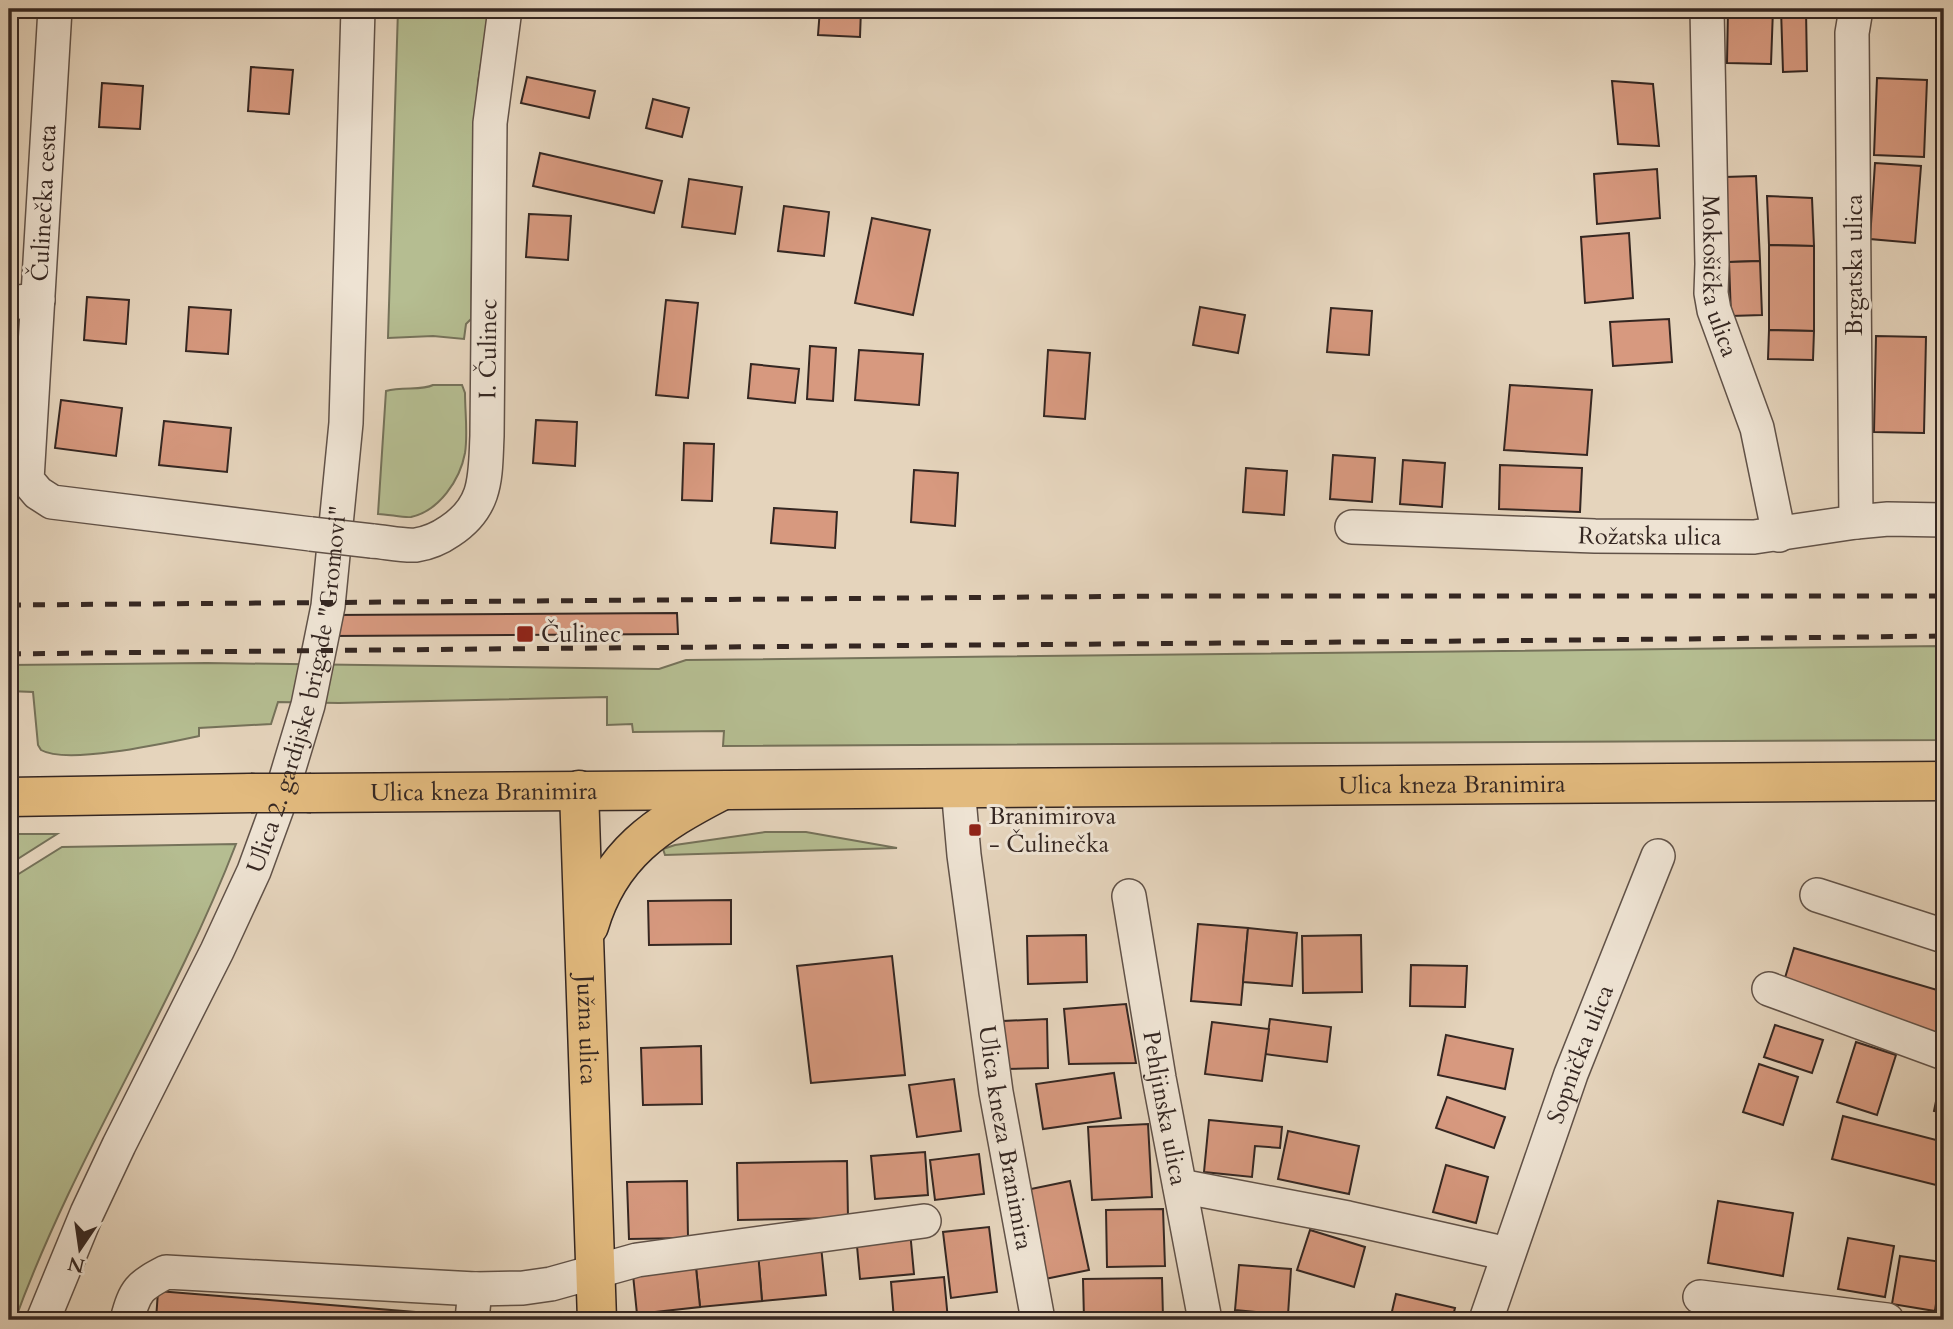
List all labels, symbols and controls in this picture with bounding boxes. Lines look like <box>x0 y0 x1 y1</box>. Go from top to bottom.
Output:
street label: Čulinečka cesta <box>23 123 65 282</box>
street label: Brgatska ulica <box>1838 194 1871 336</box>
street label: Mokošička ulica <box>1694 195 1746 362</box>
street label: I. Čulinec <box>471 298 505 399</box>
street label: Ulica 2. gardijske brigade "Gromovi" <box>238 504 354 877</box>
street label: Rožatska ulica <box>1578 519 1722 553</box>
place label: Čulinec <box>541 618 621 651</box>
marker: Čulinec <box>515 624 535 644</box>
street label: Ulica kneza Branimira <box>1338 767 1566 802</box>
street label: Ulica kneza Branimira <box>370 774 598 809</box>
place label: Branimirova - Čulinečka <box>989 800 1117 861</box>
marker: Branimirova - Čulinečka <box>967 822 983 838</box>
street label: Južna ulica <box>569 971 606 1086</box>
street label: Sopnička ulica <box>1539 979 1622 1128</box>
street label: Ulica kneza Branimira <box>971 1023 1041 1253</box>
street label: Pehljinska ulica <box>1135 1028 1196 1189</box>
north arrow <box>46 1214 116 1284</box>
text: N <box>65 1250 87 1279</box>

